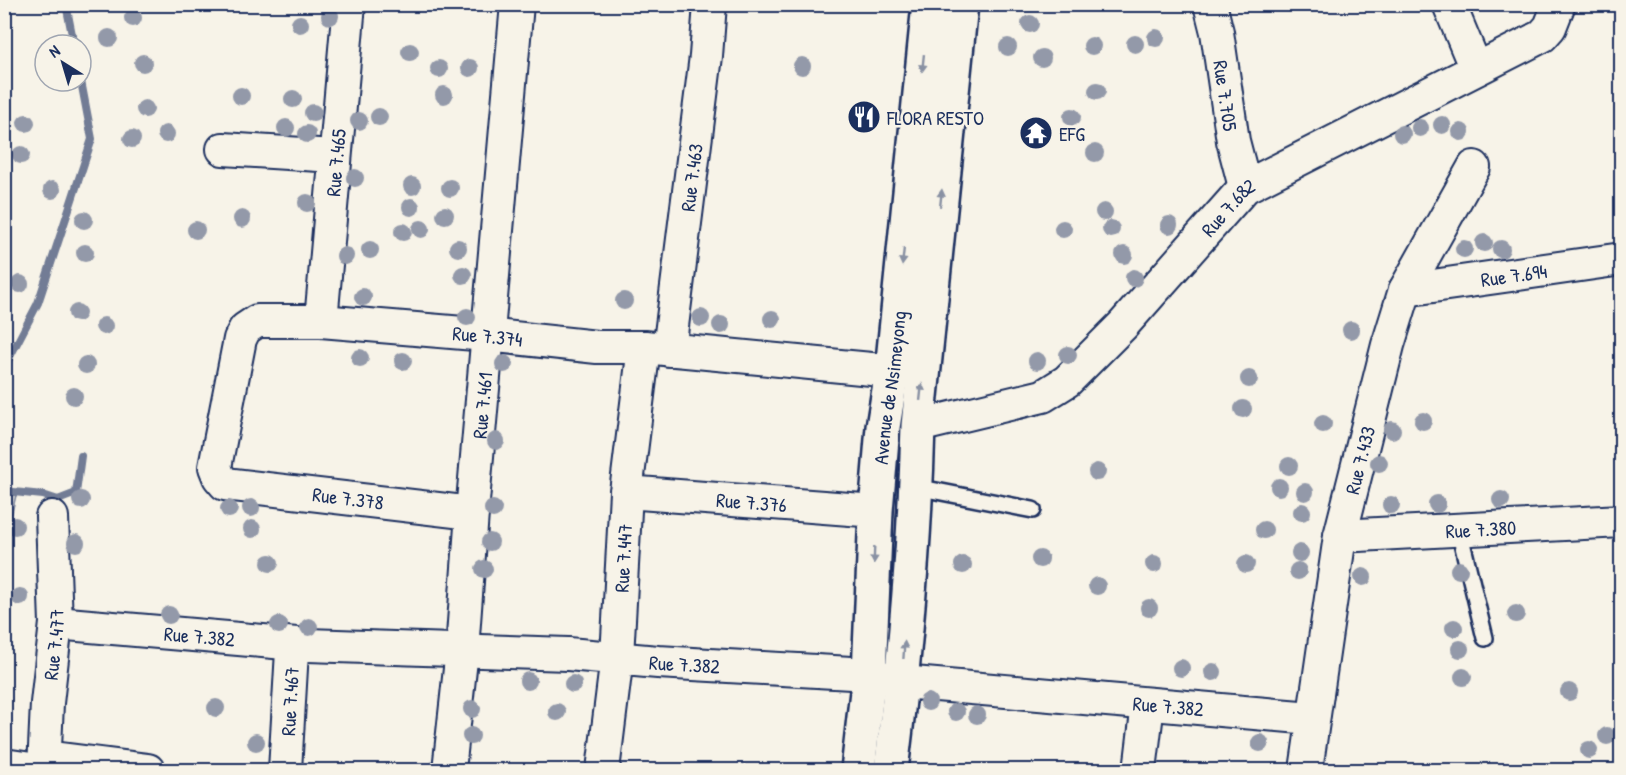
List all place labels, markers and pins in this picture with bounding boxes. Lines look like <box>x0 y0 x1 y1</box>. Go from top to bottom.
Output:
restaurant icon: FLORA RESTO <box>846 99 882 135</box>
place label: FLORA RESTO <box>886 104 984 131</box>
temple icon: EFG <box>1018 115 1054 151</box>
place label: EFG <box>1059 120 1085 147</box>

